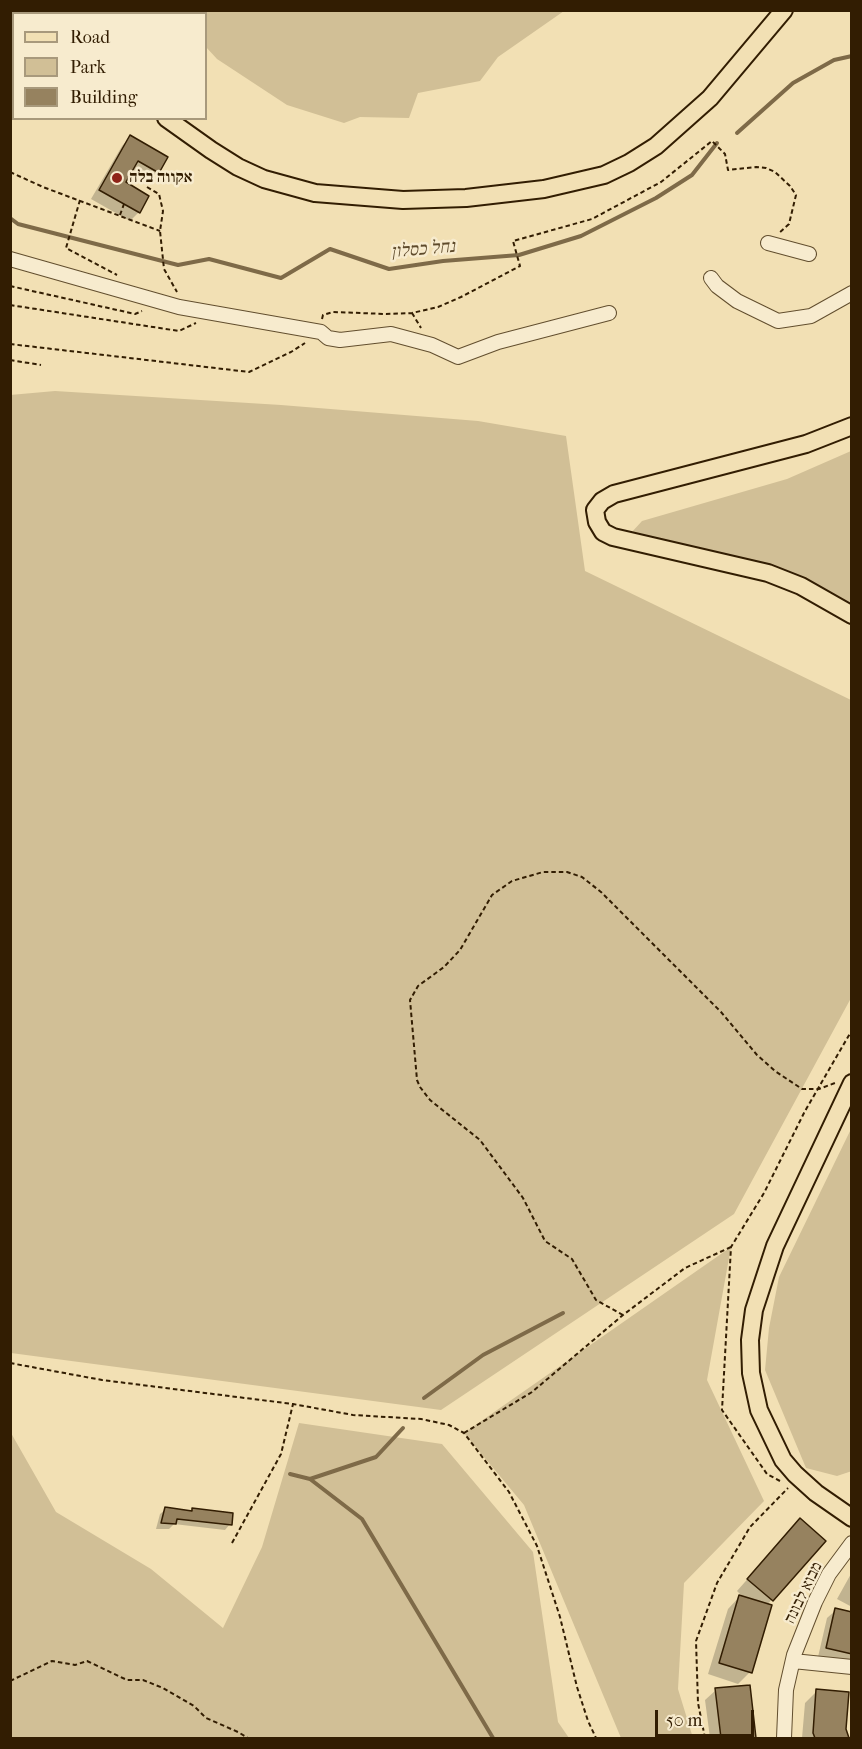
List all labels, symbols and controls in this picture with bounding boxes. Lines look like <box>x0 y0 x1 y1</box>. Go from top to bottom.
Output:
legend <box>12 12 207 120</box>
text: Road <box>70 27 110 48</box>
text: Park <box>70 57 106 78</box>
text: Building <box>70 87 137 108</box>
place label: אקווה בלה <box>129 168 192 188</box>
marker: אקווה בלה <box>110 171 124 185</box>
water label: נחל כסלון <box>390 236 456 264</box>
street label: מבוא לבונה <box>781 1559 827 1627</box>
scale bar <box>658 1698 757 1736</box>
text: 50 m <box>666 1710 702 1731</box>

